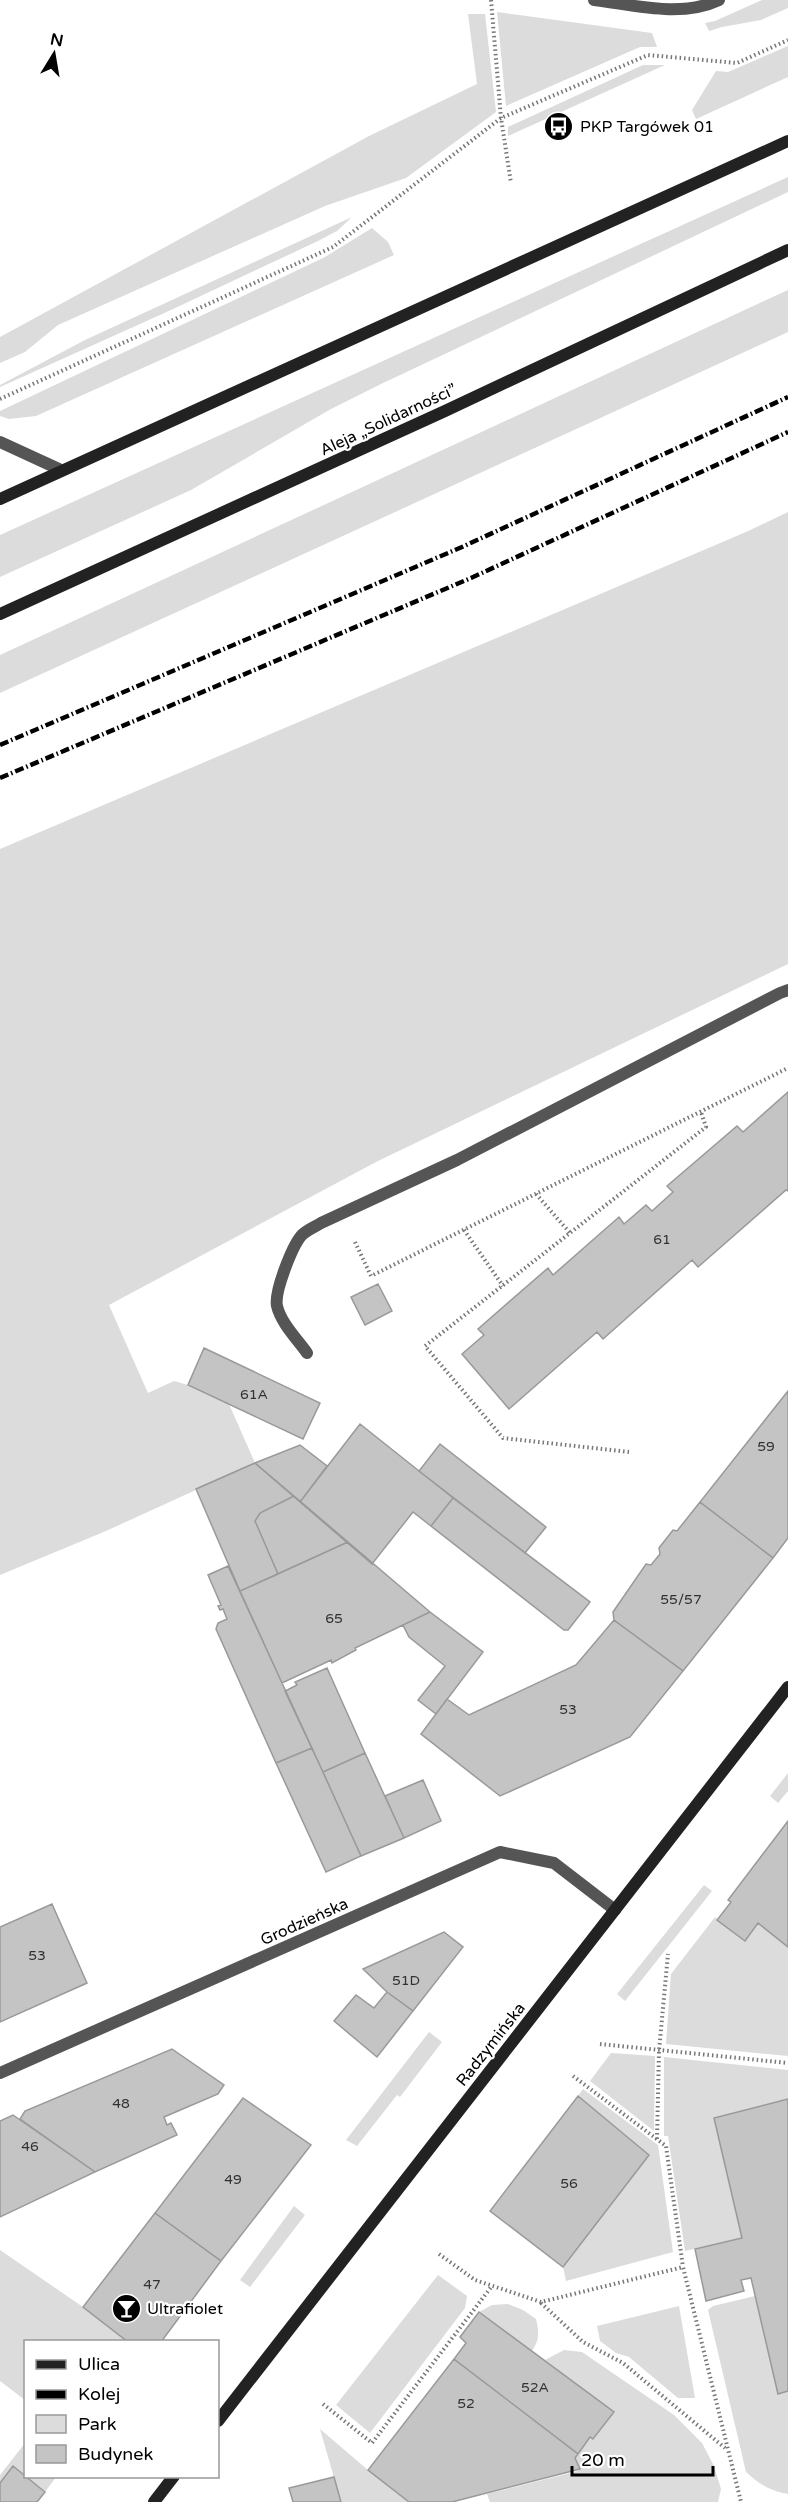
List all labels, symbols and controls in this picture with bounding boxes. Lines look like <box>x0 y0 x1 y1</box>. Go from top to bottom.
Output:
north arrow <box>24 24 84 84</box>
text: N <box>48 29 65 51</box>
bus stop icon: PKP Targówek 01 <box>543 110 575 142</box>
place label: PKP Targówek 01 <box>580 117 714 137</box>
street label: Aleja „Solidarności” <box>317 380 460 460</box>
house number: 61 <box>653 1231 671 1248</box>
house number: 61A <box>240 1386 268 1403</box>
house number: 59 <box>757 1438 775 1455</box>
house number: 55/57 <box>660 1591 702 1608</box>
house number: 65 <box>325 1610 343 1627</box>
house number: 53 <box>559 1701 577 1718</box>
street label: Grodzieńska <box>257 1894 351 1950</box>
house number: 53 <box>28 1947 46 1964</box>
house number: 51D <box>392 1972 420 1989</box>
street label: Radzymińska <box>452 1999 530 2090</box>
house number: 48 <box>112 2095 130 2112</box>
house number: 46 <box>21 2138 39 2155</box>
house number: 49 <box>224 2171 242 2188</box>
house number: 56 <box>560 2175 578 2192</box>
house number: 47 <box>143 2276 161 2293</box>
bar icon: Ultrafiolet <box>110 2292 142 2324</box>
place label: Ultrafiolet <box>147 2299 223 2319</box>
legend <box>24 2340 219 2478</box>
text: Ulica <box>78 2353 120 2375</box>
house number: 52A <box>521 2379 549 2396</box>
text: Kolej <box>78 2383 120 2405</box>
house number: 52 <box>457 2395 475 2412</box>
text: Park <box>78 2413 117 2435</box>
scale bar <box>572 2439 713 2477</box>
text: Budynek <box>78 2443 153 2465</box>
text: 20 m <box>581 2449 625 2471</box>

